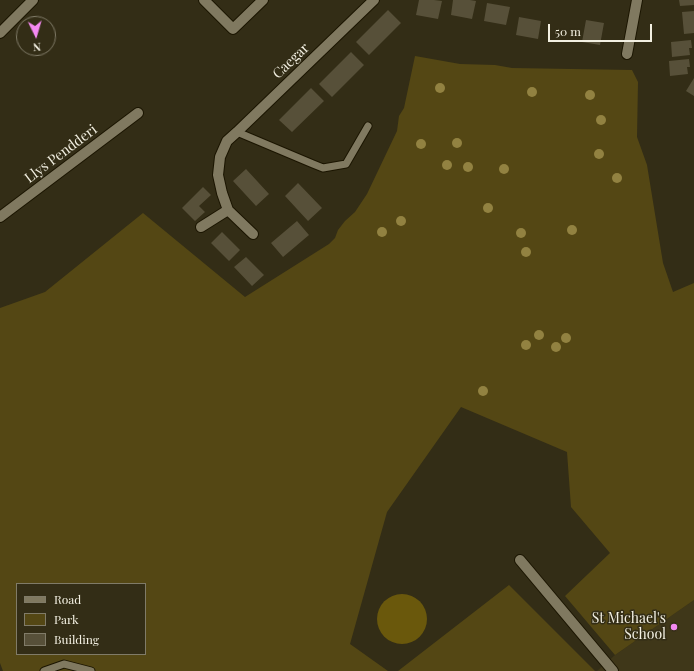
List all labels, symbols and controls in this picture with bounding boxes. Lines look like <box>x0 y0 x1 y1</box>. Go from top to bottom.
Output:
north arrow <box>16 16 56 56</box>
scale bar <box>550 16 654 42</box>
text: 50 m <box>555 23 581 39</box>
text: N <box>32 40 42 55</box>
street label: Caegar <box>269 40 313 82</box>
street label: Llys Pendderi <box>22 121 100 187</box>
legend <box>16 583 146 655</box>
text: Road <box>54 591 81 607</box>
text: Park <box>54 611 79 627</box>
place label: St Michael's School <box>592 611 666 644</box>
marker: St Michael's School <box>669 622 679 632</box>
text: Building <box>54 631 99 647</box>

